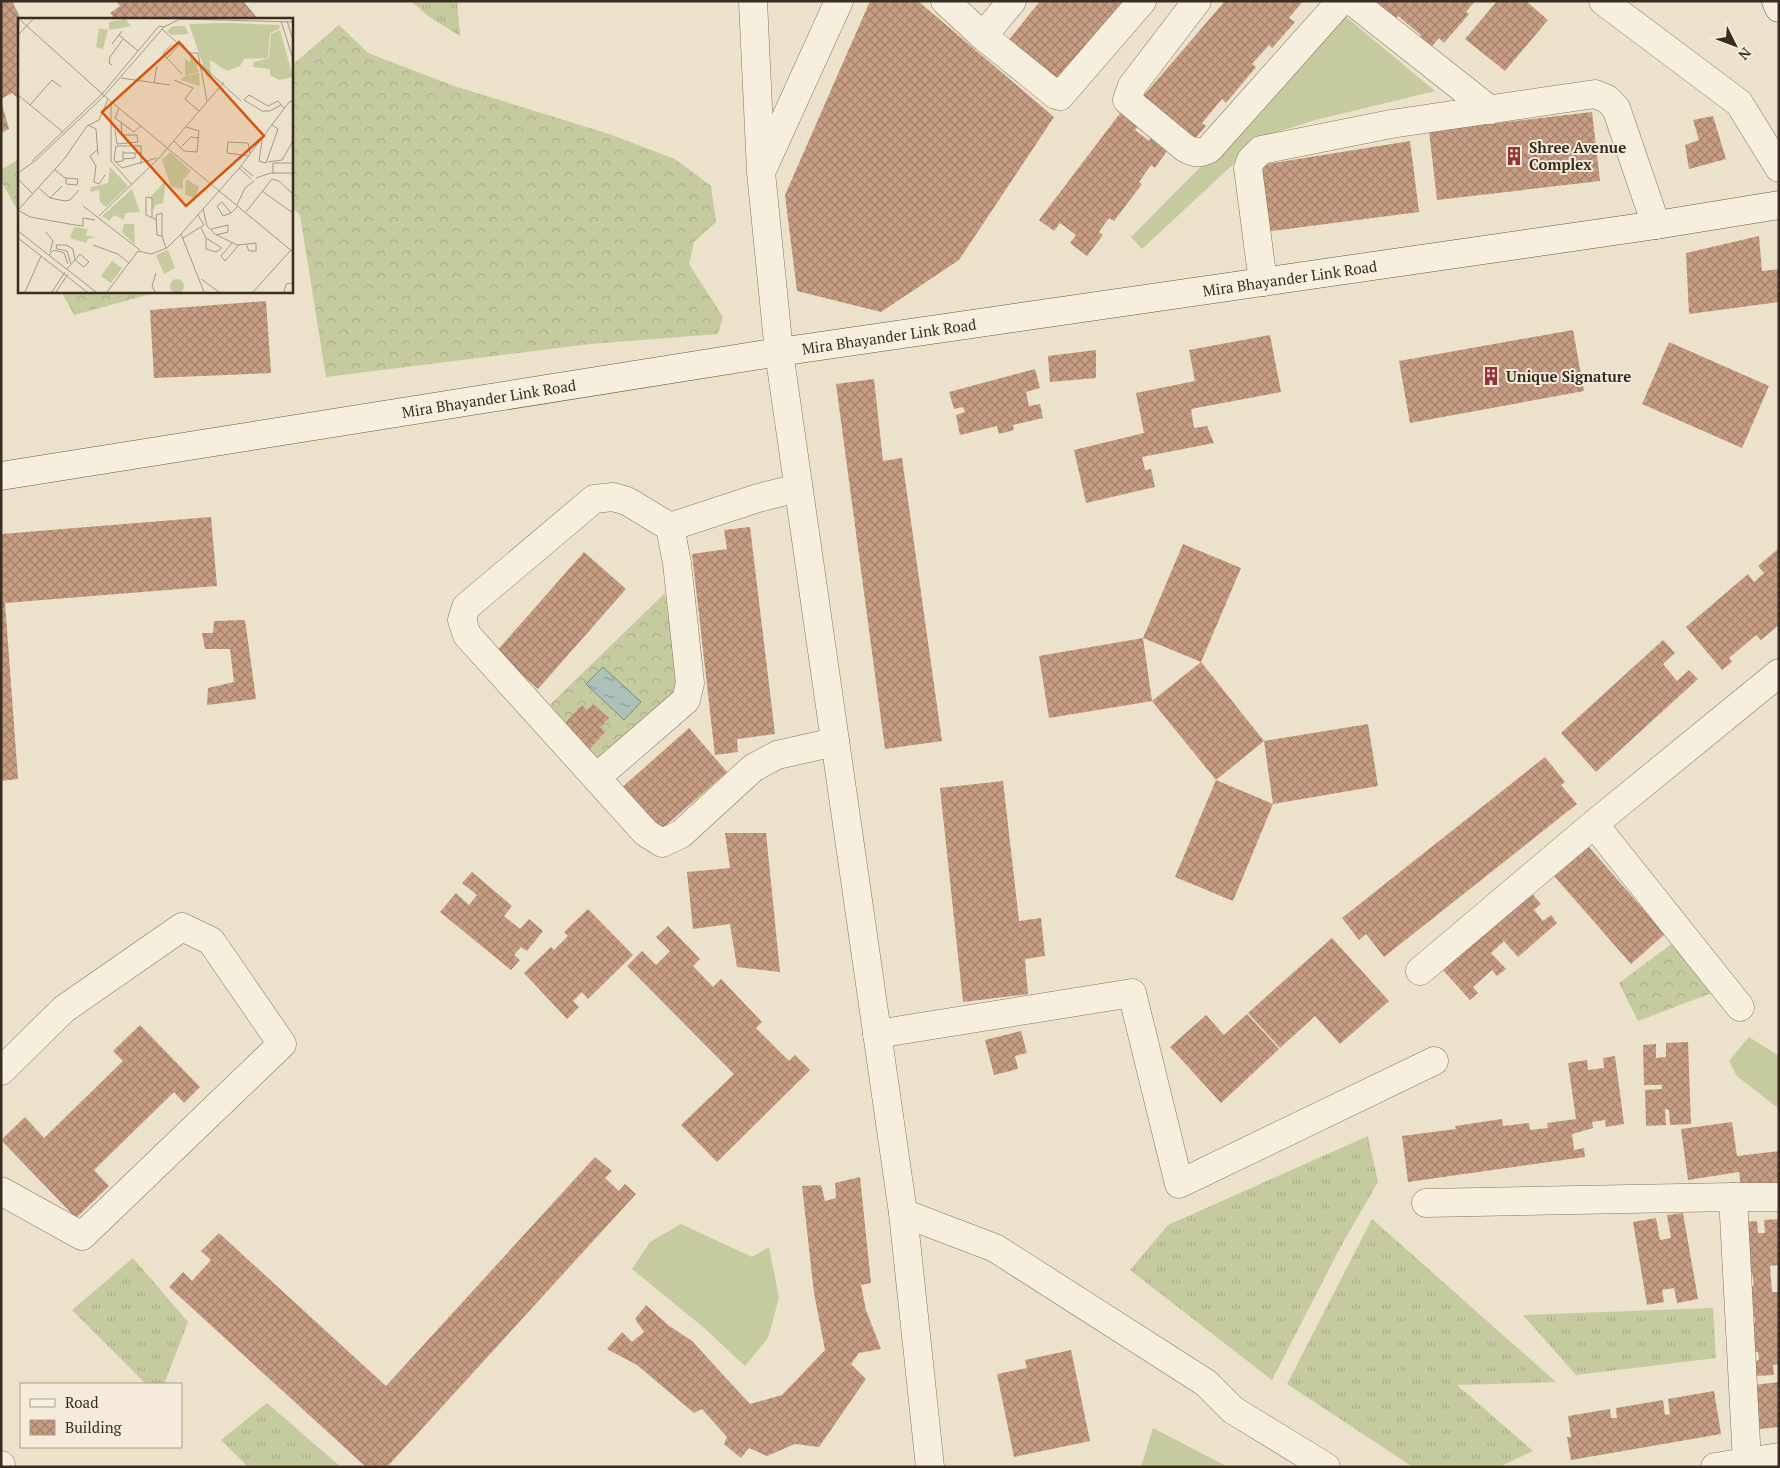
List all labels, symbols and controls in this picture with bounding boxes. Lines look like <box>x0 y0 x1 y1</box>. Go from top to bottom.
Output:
inset map <box>18 18 292 292</box>
north arrow <box>1710 20 1760 70</box>
text: N <box>1734 44 1756 65</box>
place label: Shree Avenue Complex <box>1529 137 1626 174</box>
building icon: Shree Avenue Complex <box>1503 145 1525 167</box>
street label: Mira Bhayander Link Road <box>1201 256 1378 301</box>
street label: Mira Bhayander Link Road <box>800 314 978 359</box>
building icon: Unique Signature <box>1480 365 1502 387</box>
place label: Unique Signature <box>1506 366 1631 386</box>
street label: Mira Bhayander Link Road <box>400 375 577 422</box>
legend <box>20 1383 182 1448</box>
text: Road <box>65 1392 98 1412</box>
text: Building <box>65 1417 123 1437</box>

